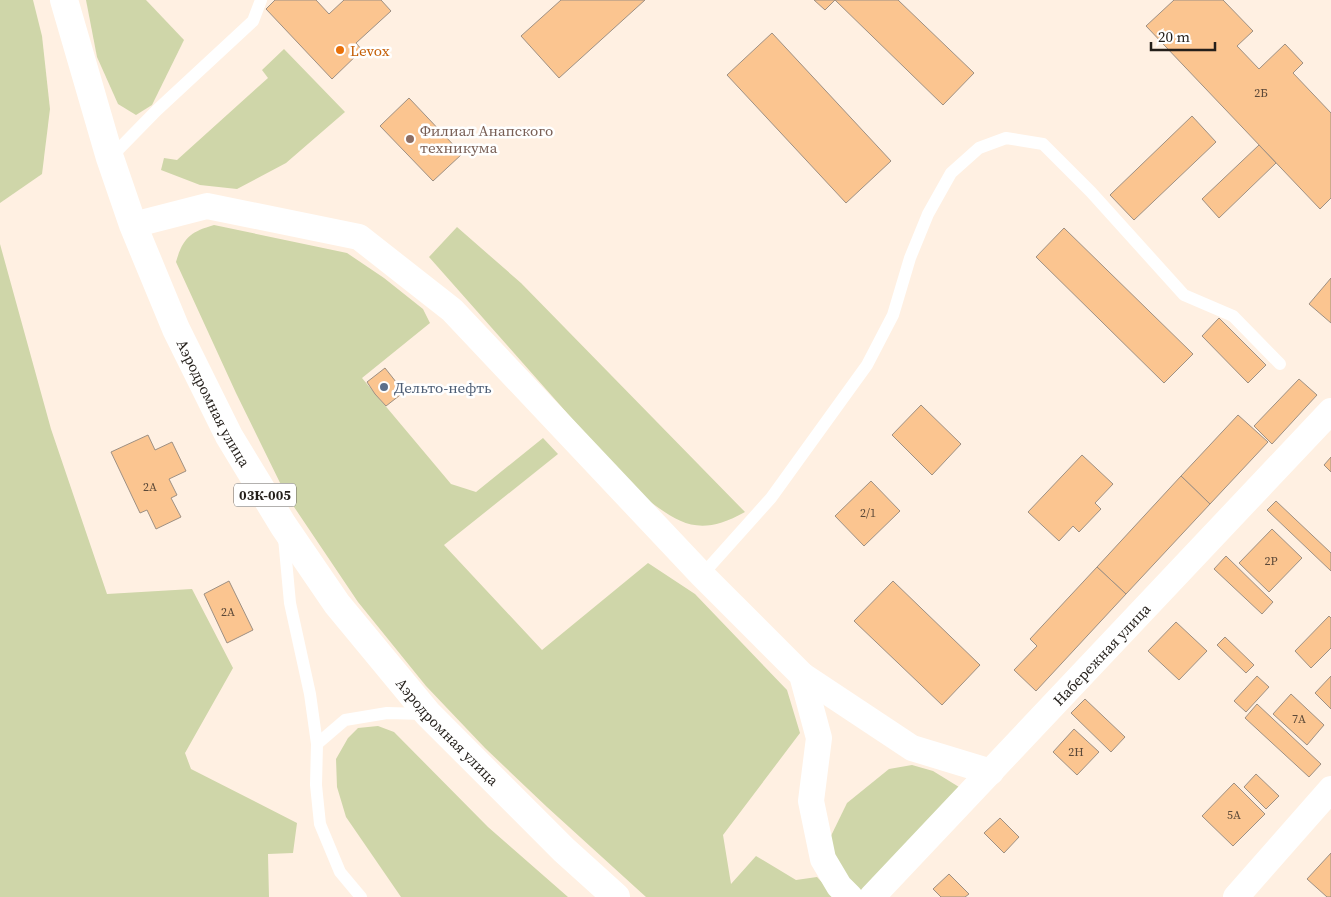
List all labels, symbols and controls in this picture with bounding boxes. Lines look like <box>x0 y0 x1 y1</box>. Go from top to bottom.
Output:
scale bar <box>1151 20 1215 52</box>
text: 20 m <box>1158 26 1190 47</box>
place label: Levox <box>350 40 390 61</box>
marker: Levox <box>334 44 346 56</box>
house number: 2Б <box>1254 85 1268 101</box>
place label: Филиал Анапского техникума <box>420 120 553 158</box>
marker: Филиал Анапского техникума <box>404 133 416 145</box>
street label: Аэродромная улица <box>172 336 256 471</box>
place label: Дельто-нефть <box>394 377 492 398</box>
marker: Дельто-нефть <box>378 381 390 393</box>
house number: 2А <box>143 479 157 495</box>
road number: 03К-005 <box>234 484 296 506</box>
house number: 2/1 <box>860 505 876 521</box>
house number: 2Р <box>1264 553 1278 569</box>
street label: Набережная улица <box>1048 598 1155 710</box>
house number: 2А <box>221 604 235 620</box>
street label: Аэродромная улица <box>392 673 504 790</box>
house number: 7А <box>1292 711 1306 727</box>
house number: 2Н <box>1068 744 1084 760</box>
house number: 5А <box>1227 807 1241 823</box>

